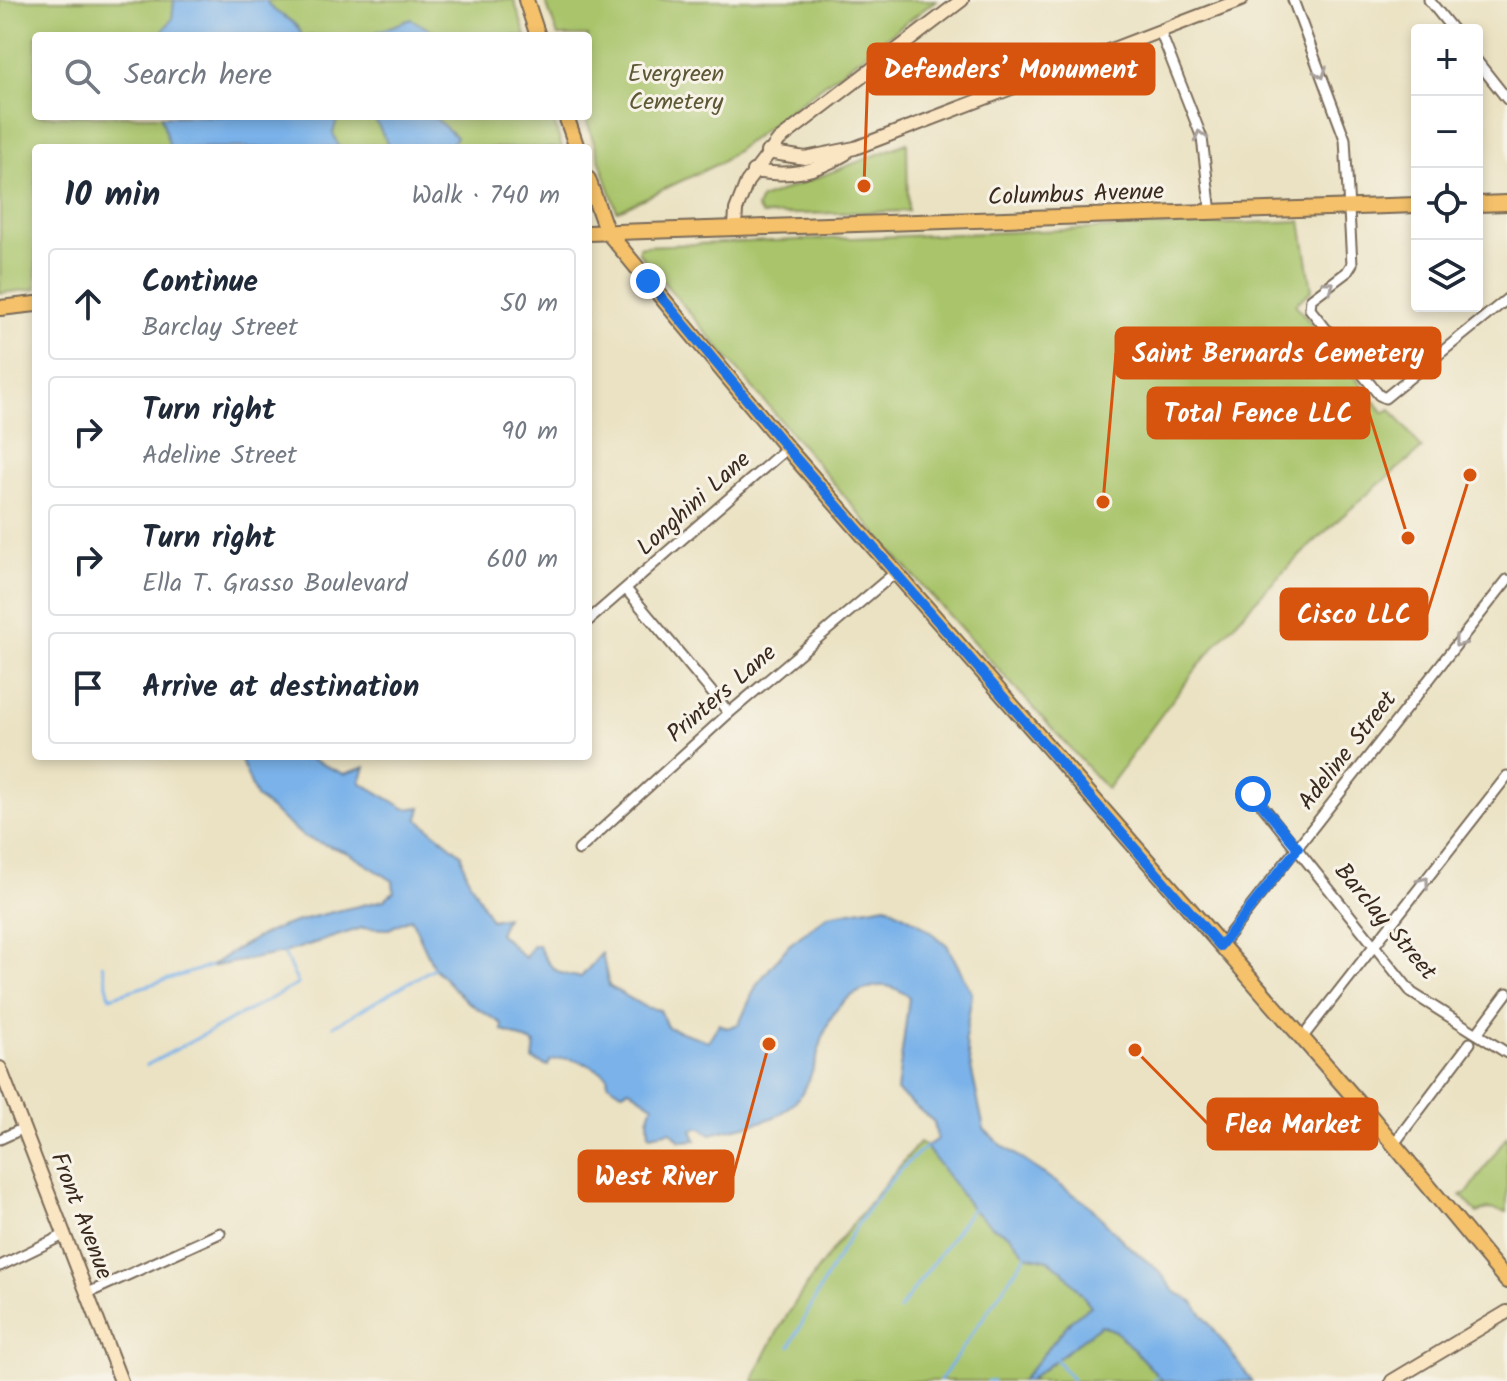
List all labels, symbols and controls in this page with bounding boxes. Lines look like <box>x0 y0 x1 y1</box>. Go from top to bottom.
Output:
map controls <box>1411 24 1483 312</box>
button: + <box>1411 24 1483 96</box>
search box <box>32 32 592 120</box>
callout: Defenders’ Monument <box>868 44 1154 94</box>
text: Defenders’ Monument <box>884 50 1139 92</box>
text: Search here <box>124 52 272 100</box>
icon: search <box>60 54 104 98</box>
park label: Evergreen Cemetery <box>628 55 724 122</box>
one-way arrow <box>1311 65 1328 79</box>
button: − <box>1411 96 1483 168</box>
one-way arrow <box>1193 130 1209 143</box>
button: locate <box>1411 168 1483 240</box>
text: 10 min <box>64 169 160 223</box>
street label: Columbus Avenue <box>987 172 1165 218</box>
text: Walk · 740 m <box>411 175 560 217</box>
button: layers <box>1411 240 1483 312</box>
text: Continue <box>142 259 258 307</box>
route end <box>630 263 666 299</box>
one-way arrow <box>1320 281 1334 296</box>
icon: ahead <box>66 282 110 326</box>
text: 50 m <box>500 283 558 325</box>
text: Barclay Street <box>142 307 298 349</box>
callout: Saint Bernards Cemetery <box>1116 328 1440 378</box>
text: Saint Bernards Cemetery <box>1132 334 1425 376</box>
text: Turn right <box>142 387 275 435</box>
callout: Total Fence LLC <box>1148 388 1369 438</box>
text: Total Fence LLC <box>1164 394 1352 436</box>
icon: right <box>66 410 110 454</box>
text: 90 m <box>501 411 558 453</box>
text: Adeline Street <box>142 435 297 477</box>
street label: Longhini Lane <box>628 442 760 566</box>
text: Turn right <box>142 515 275 563</box>
icon: right <box>66 538 110 582</box>
text: 600 m <box>486 539 558 581</box>
text: Ella T. Grasso Boulevard <box>142 563 408 605</box>
callout: Cisco LLC <box>1281 589 1427 639</box>
text: Cisco LLC <box>1297 595 1411 637</box>
one-way arrow <box>1454 633 1469 647</box>
street label: Printers Lane <box>658 635 786 753</box>
text: Arrive at destination <box>142 664 419 712</box>
icon: arrive <box>66 666 110 710</box>
street label: Adeline Street <box>1289 682 1408 819</box>
route start <box>1235 776 1271 812</box>
street label: Barclay Street <box>1324 854 1447 990</box>
one-way arrow <box>1414 876 1428 891</box>
callout: Flea Market <box>1208 1099 1377 1149</box>
text: Flea Market <box>1225 1105 1362 1147</box>
street label: Front Avenue <box>39 1147 123 1286</box>
callout: West River <box>579 1151 733 1201</box>
text: West River <box>595 1157 719 1199</box>

